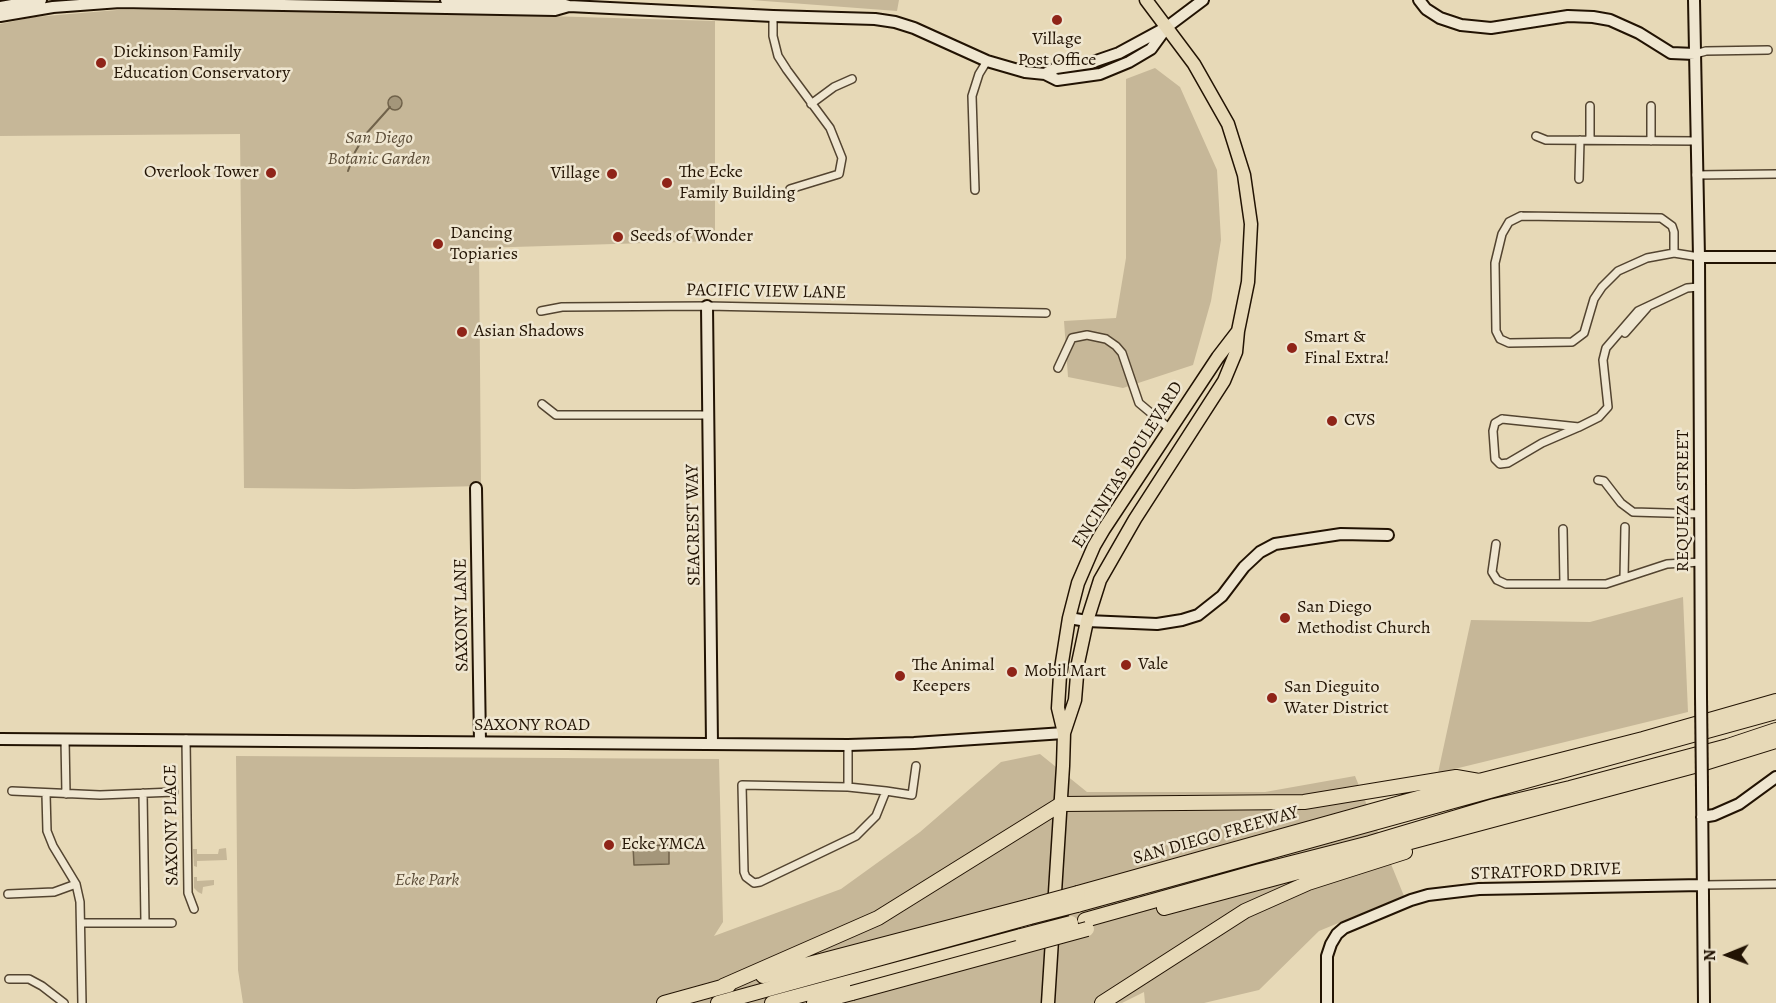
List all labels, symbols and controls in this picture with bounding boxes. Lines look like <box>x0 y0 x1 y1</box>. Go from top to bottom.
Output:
marker: Village Post Office <box>1050 13 1064 27</box>
place label: Village Post Office <box>1018 29 1096 72</box>
place label: Dickinson Family Education Conservatory <box>113 42 290 84</box>
marker: Dickinson Family Education Conservatory <box>94 56 108 70</box>
park label: San Diego Botanic Garden <box>328 128 430 170</box>
place label: Overlook Tower <box>144 162 259 184</box>
place label: The Ecke Family Building <box>679 162 795 204</box>
place label: Village <box>550 163 600 185</box>
marker: Overlook Tower <box>264 166 278 180</box>
marker: Village <box>605 167 619 181</box>
marker: The Ecke Family Building <box>660 176 674 190</box>
place label: Dancing Topiaries <box>450 223 518 266</box>
place label: Seeds of Wonder <box>630 226 753 248</box>
marker: Seeds of Wonder <box>611 230 625 244</box>
marker: Dancing Topiaries <box>431 237 445 251</box>
street label: PACIFIC VIEW LANE <box>686 280 846 304</box>
place label: Asian Shadows <box>474 321 584 343</box>
marker: Asian Shadows <box>455 325 469 339</box>
place label: Smart & Final Extra! <box>1304 327 1389 370</box>
marker: Smart & Final Extra! <box>1285 341 1299 355</box>
street label: ENCINITAS BOULEVARD <box>1068 378 1188 552</box>
place label: CVS <box>1344 410 1376 432</box>
marker: CVS <box>1325 414 1339 428</box>
street label: REQUEZA STREET <box>1673 430 1695 572</box>
street label: SEACREST WAY <box>682 464 706 586</box>
street label: SAXONY LANE <box>450 558 474 672</box>
place label: San Diego Methodist Church <box>1297 597 1431 640</box>
marker: San Diego Methodist Church <box>1278 611 1292 625</box>
place label: Vale <box>1138 654 1168 676</box>
place label: The Animal Keepers <box>912 655 994 698</box>
marker: Vale <box>1119 658 1133 672</box>
place label: Mobil Mart <box>1024 661 1106 683</box>
marker: Mobil Mart <box>1005 665 1019 679</box>
marker: The Animal Keepers <box>893 669 907 683</box>
place label: San Dieguito Water District <box>1284 677 1389 720</box>
marker: San Dieguito Water District <box>1265 691 1279 705</box>
street label: SAXONY ROAD <box>474 715 590 737</box>
street label: SAXONY PLACE <box>160 764 184 886</box>
street label: SAN DIEGO FREEWAY <box>1131 802 1301 870</box>
place label: Ecke YMCA <box>621 834 705 856</box>
marker: Ecke YMCA <box>602 838 616 852</box>
street label: STRATFORD DRIVE <box>1470 859 1622 885</box>
park label: Ecke Park <box>395 870 459 892</box>
north arrow <box>1698 925 1758 985</box>
text: N <box>1699 949 1721 961</box>

